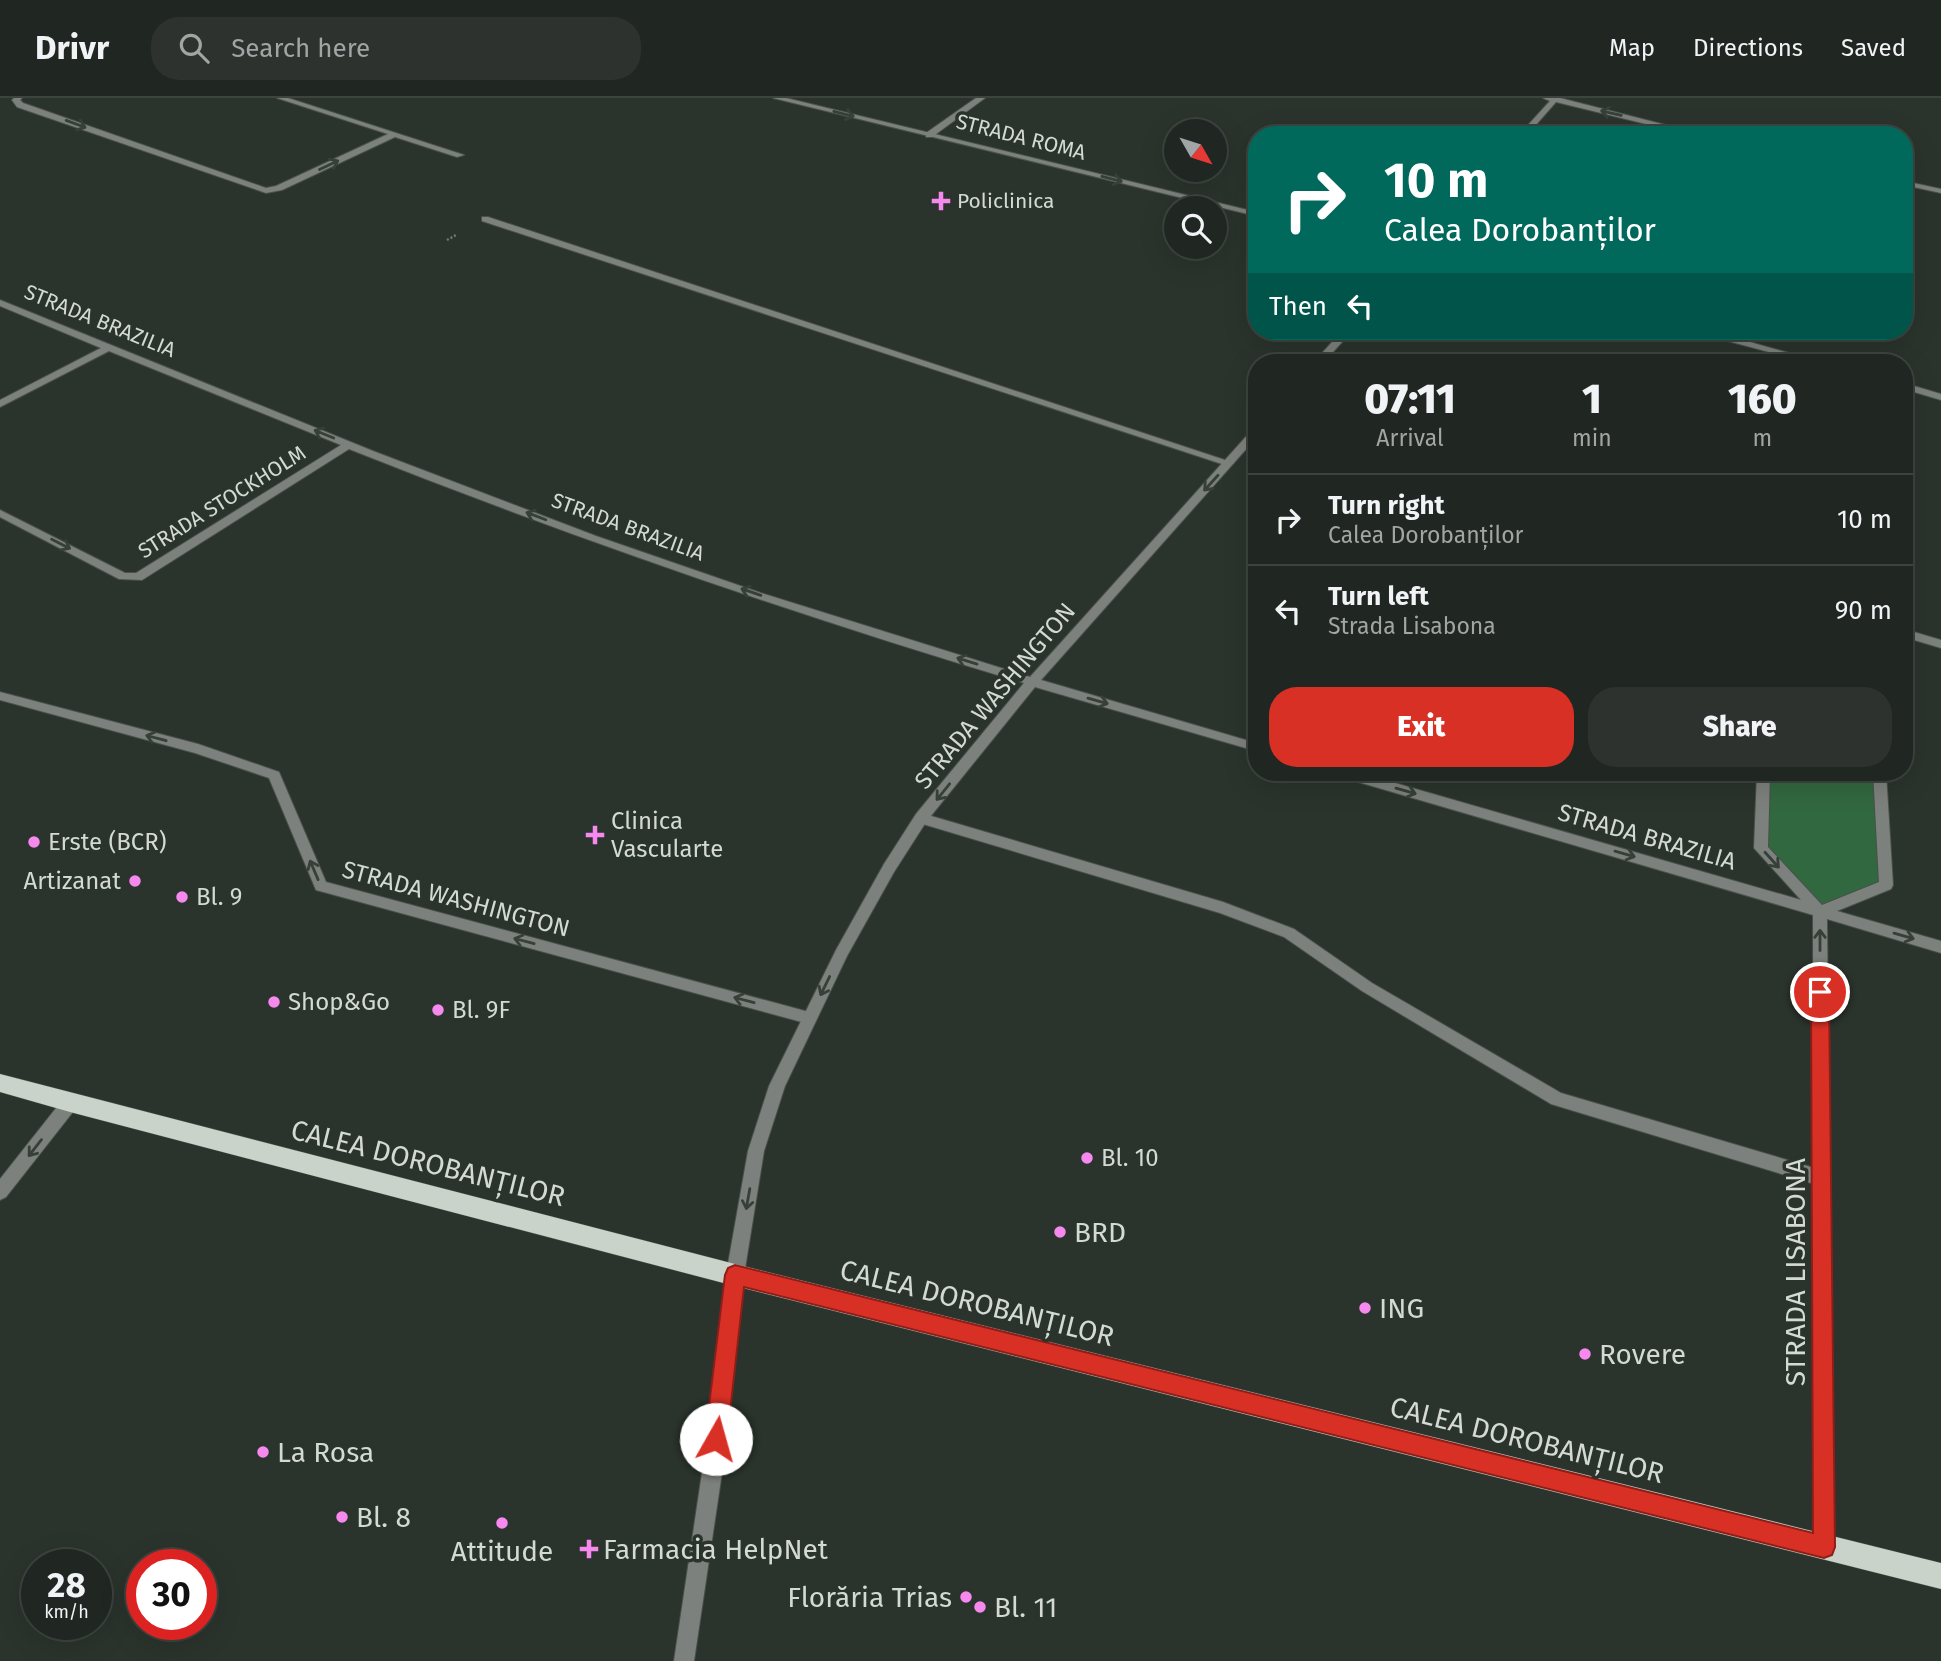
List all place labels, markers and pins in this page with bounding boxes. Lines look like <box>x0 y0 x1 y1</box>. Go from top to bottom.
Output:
place label: Policlinica <box>957 188 1055 214</box>
marker: Policlinica <box>931 191 951 211</box>
place label: Clinica Vascularte <box>611 807 723 863</box>
marker: Clinica Vascularte <box>585 825 605 845</box>
place label: Erste (BCR) <box>48 828 167 856</box>
marker: Erste (BCR) <box>26 834 42 850</box>
place label: Artizanat <box>24 867 121 895</box>
marker: Artizanat <box>127 873 143 889</box>
place label: Bl. 9 <box>196 883 242 911</box>
marker: Bl. 9 <box>174 889 190 905</box>
pin <box>1790 962 1850 1022</box>
place label: Shop&Go <box>288 988 390 1016</box>
marker: Shop&Go <box>266 994 282 1010</box>
place label: Bl. 9F <box>452 996 510 1024</box>
marker: Bl. 9F <box>430 1002 446 1018</box>
place label: Bl. 10 <box>1101 1144 1159 1172</box>
marker: Bl. 10 <box>1079 1150 1095 1166</box>
place label: BRD <box>1074 1216 1126 1249</box>
marker: BRD <box>1052 1224 1068 1240</box>
place label: ING <box>1379 1292 1424 1325</box>
marker: ING <box>1357 1300 1373 1316</box>
place label: Rovere <box>1599 1338 1686 1371</box>
marker: Rovere <box>1577 1346 1593 1362</box>
place label: La Rosa <box>277 1436 374 1469</box>
marker: La Rosa <box>255 1444 271 1460</box>
place label: Bl. 8 <box>356 1501 411 1534</box>
marker: Bl. 8 <box>334 1509 350 1525</box>
marker: Attitude <box>494 1515 510 1531</box>
place label: Farmacia HelpNet <box>603 1533 829 1566</box>
place label: Attitude <box>451 1535 553 1568</box>
marker: Farmacia HelpNet <box>581 1541 597 1557</box>
place label: Florăria Trias <box>787 1581 952 1614</box>
marker: Florăria Trias <box>958 1589 974 1605</box>
place label: Bl. 11 <box>994 1591 1057 1624</box>
marker: Bl. 11 <box>972 1599 988 1615</box>

